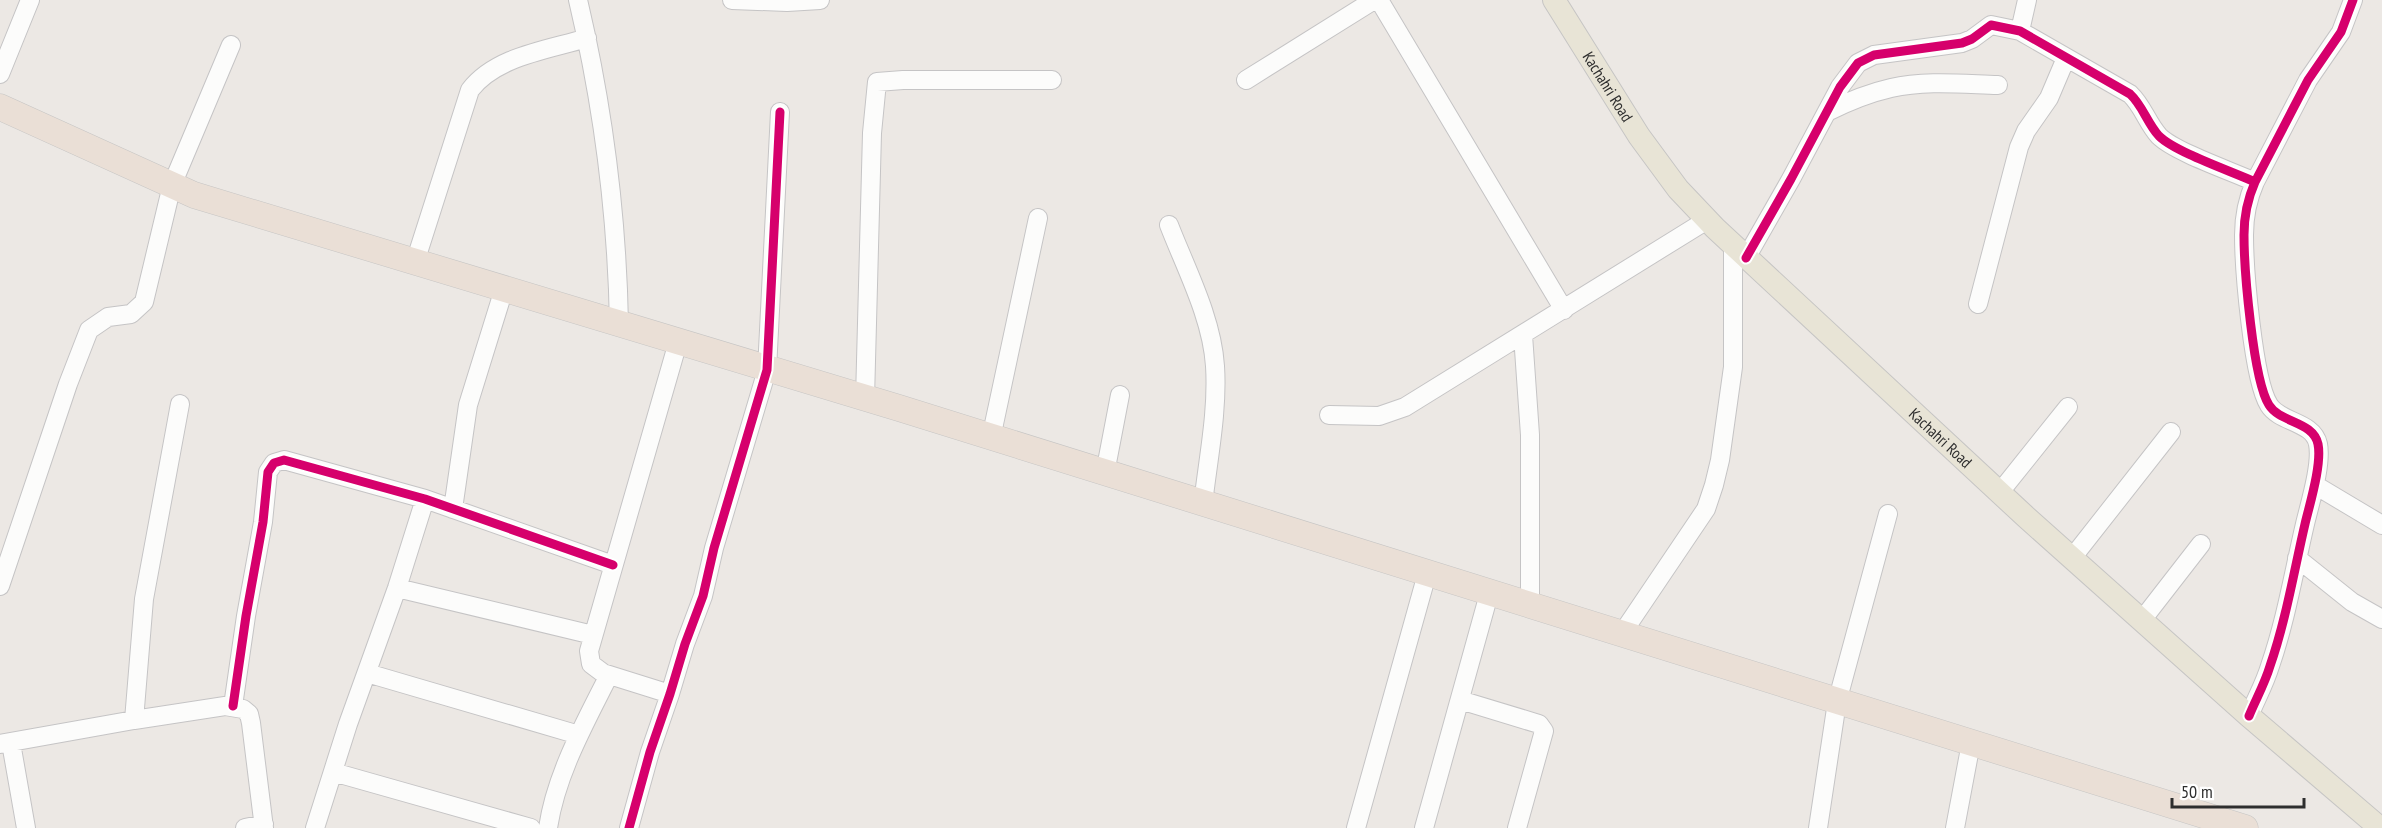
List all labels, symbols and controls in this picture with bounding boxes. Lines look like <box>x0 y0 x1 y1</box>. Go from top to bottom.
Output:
street label: Kachahri Road <box>1579 48 1637 125</box>
street label: Kachahri Road <box>1905 404 1976 472</box>
scale bar <box>2172 771 2304 809</box>
text: 50 m <box>2181 780 2213 803</box>

